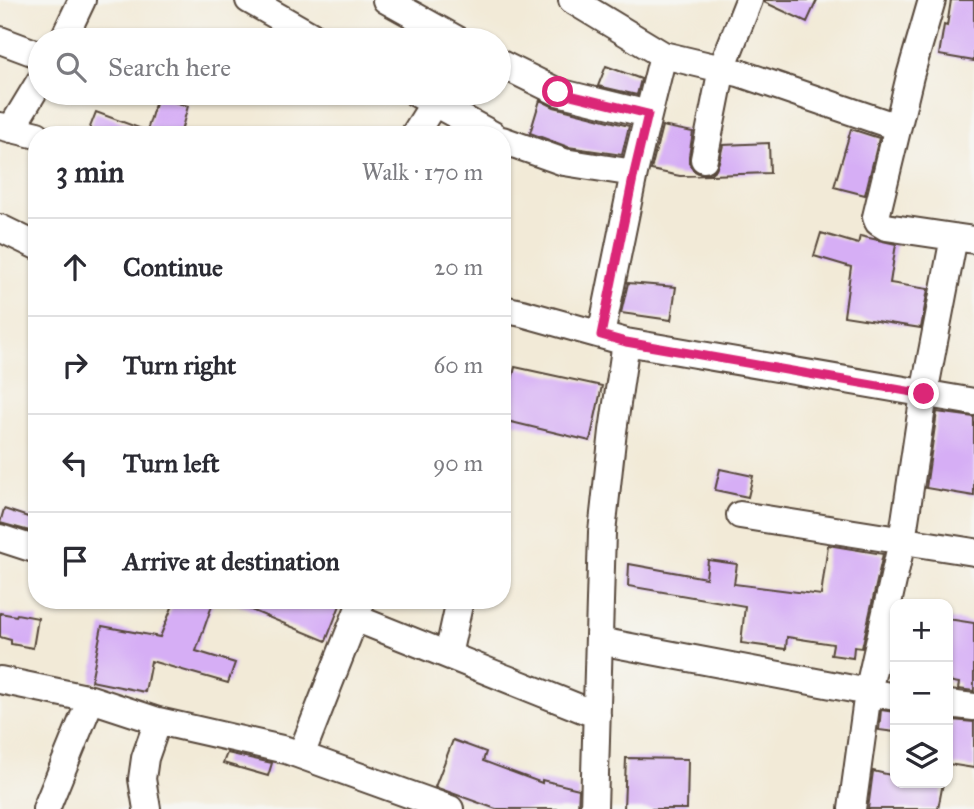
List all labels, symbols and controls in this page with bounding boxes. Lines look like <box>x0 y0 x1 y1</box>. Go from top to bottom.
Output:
search box <box>28 28 511 105</box>
icon: search <box>52 48 90 86</box>
text: Search here <box>108 51 231 83</box>
route start <box>542 76 573 107</box>
text: 3 min <box>56 154 124 190</box>
text: Walk · 170 m <box>362 158 483 186</box>
icon: ahead <box>56 248 94 286</box>
text: Continue <box>123 251 223 283</box>
text: 20 m <box>434 253 483 281</box>
icon: right <box>56 346 94 384</box>
text: Turn right <box>123 349 236 381</box>
text: 60 m <box>434 351 483 379</box>
route end <box>908 378 939 409</box>
icon: left <box>56 444 94 482</box>
text: Turn left <box>123 447 219 479</box>
text: 90 m <box>433 449 483 477</box>
icon: arrive <box>56 542 94 580</box>
text: Arrive at destination <box>123 545 340 577</box>
map controls <box>890 599 953 788</box>
button: + <box>890 599 953 662</box>
button: − <box>890 662 953 725</box>
button: layers <box>890 725 953 788</box>

